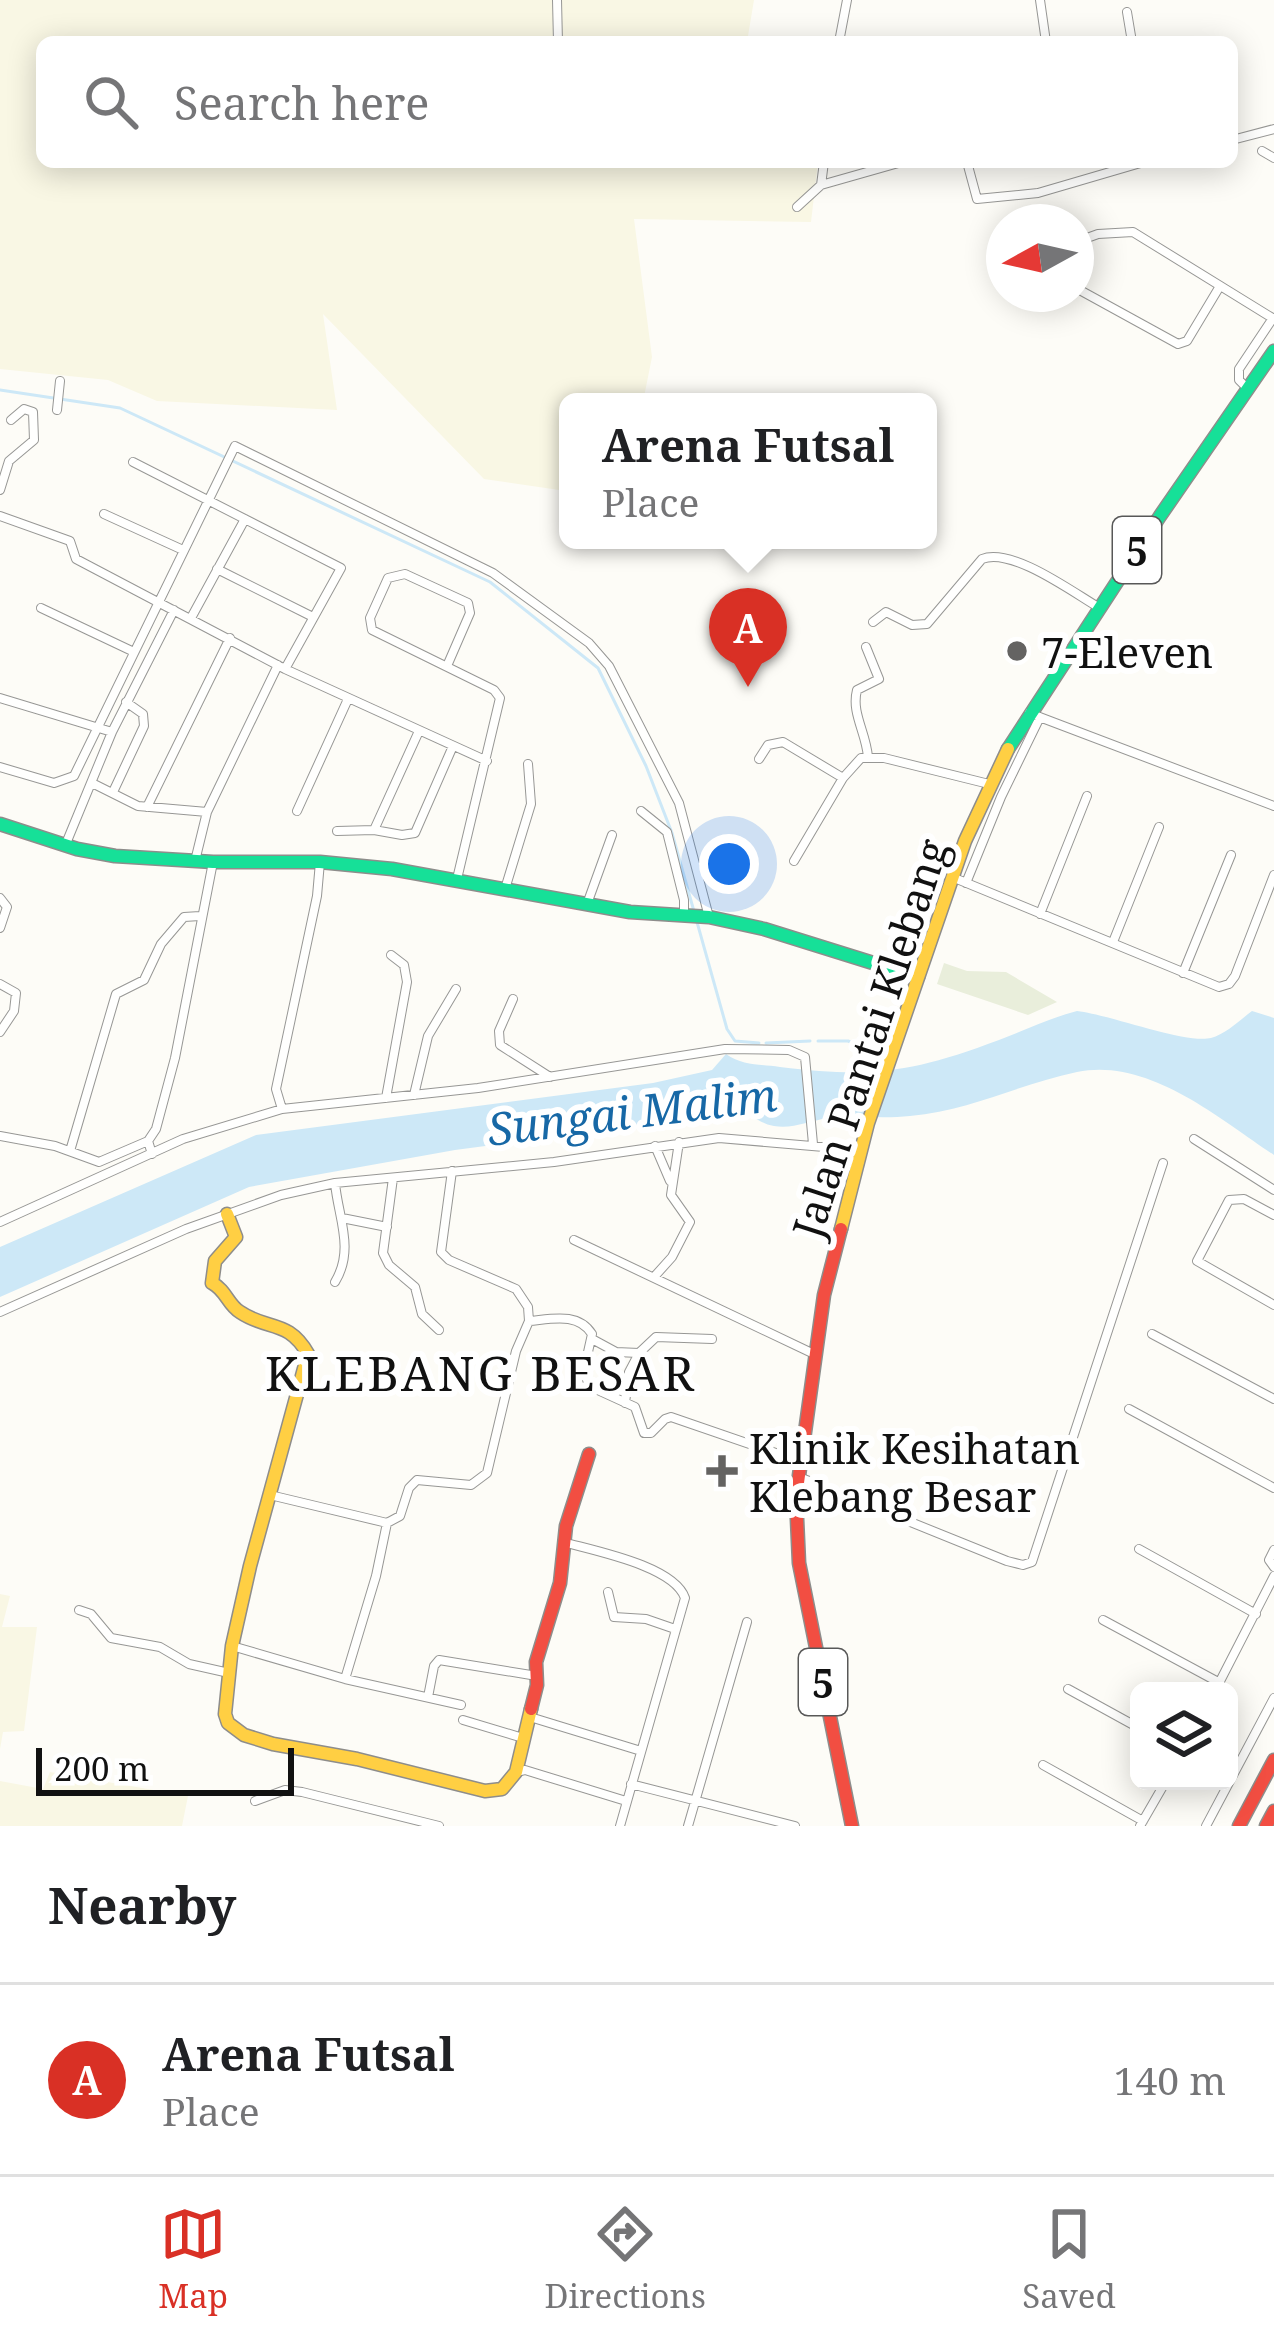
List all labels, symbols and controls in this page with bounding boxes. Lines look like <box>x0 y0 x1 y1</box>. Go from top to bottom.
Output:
search box <box>36 36 1238 168</box>
icon: search <box>78 69 144 135</box>
text: Search here <box>174 72 429 133</box>
north arrow <box>986 204 1094 312</box>
popup <box>559 393 937 549</box>
text: Arena Futsal <box>602 414 894 475</box>
text: Place <box>602 475 699 528</box>
road number: 5 <box>1113 517 1161 583</box>
pin: A <box>709 588 787 687</box>
place label: 7-Eleven <box>1041 623 1213 680</box>
marker: 7-Eleven <box>1004 638 1030 664</box>
street label: Jalan Pantai Klebang <box>777 831 961 1246</box>
your location <box>699 834 759 894</box>
water label: Sungai Malim <box>484 1063 780 1159</box>
district label: KLEBANG BESAR <box>265 1340 697 1405</box>
place label: Klinik Kesihatan Klebang Besar <box>749 1419 1080 1524</box>
marker: Klinik Kesihatan Klebang Besar <box>706 1455 738 1487</box>
road number: 5 <box>799 1649 847 1715</box>
map controls <box>1130 1682 1238 1790</box>
button: layers <box>1130 1682 1238 1790</box>
scale bar <box>36 1742 294 1795</box>
text: 200 m <box>54 1746 149 1791</box>
text: Nearby <box>48 1869 236 1939</box>
text: Arena Futsal <box>162 2023 455 2084</box>
text: A <box>72 2053 102 2106</box>
text: 140 m <box>1114 2053 1226 2106</box>
text: Place <box>162 2084 260 2137</box>
tab: Map <box>158 2201 228 2318</box>
tab: Directions <box>544 2201 706 2318</box>
tab: Saved <box>1022 2201 1116 2318</box>

